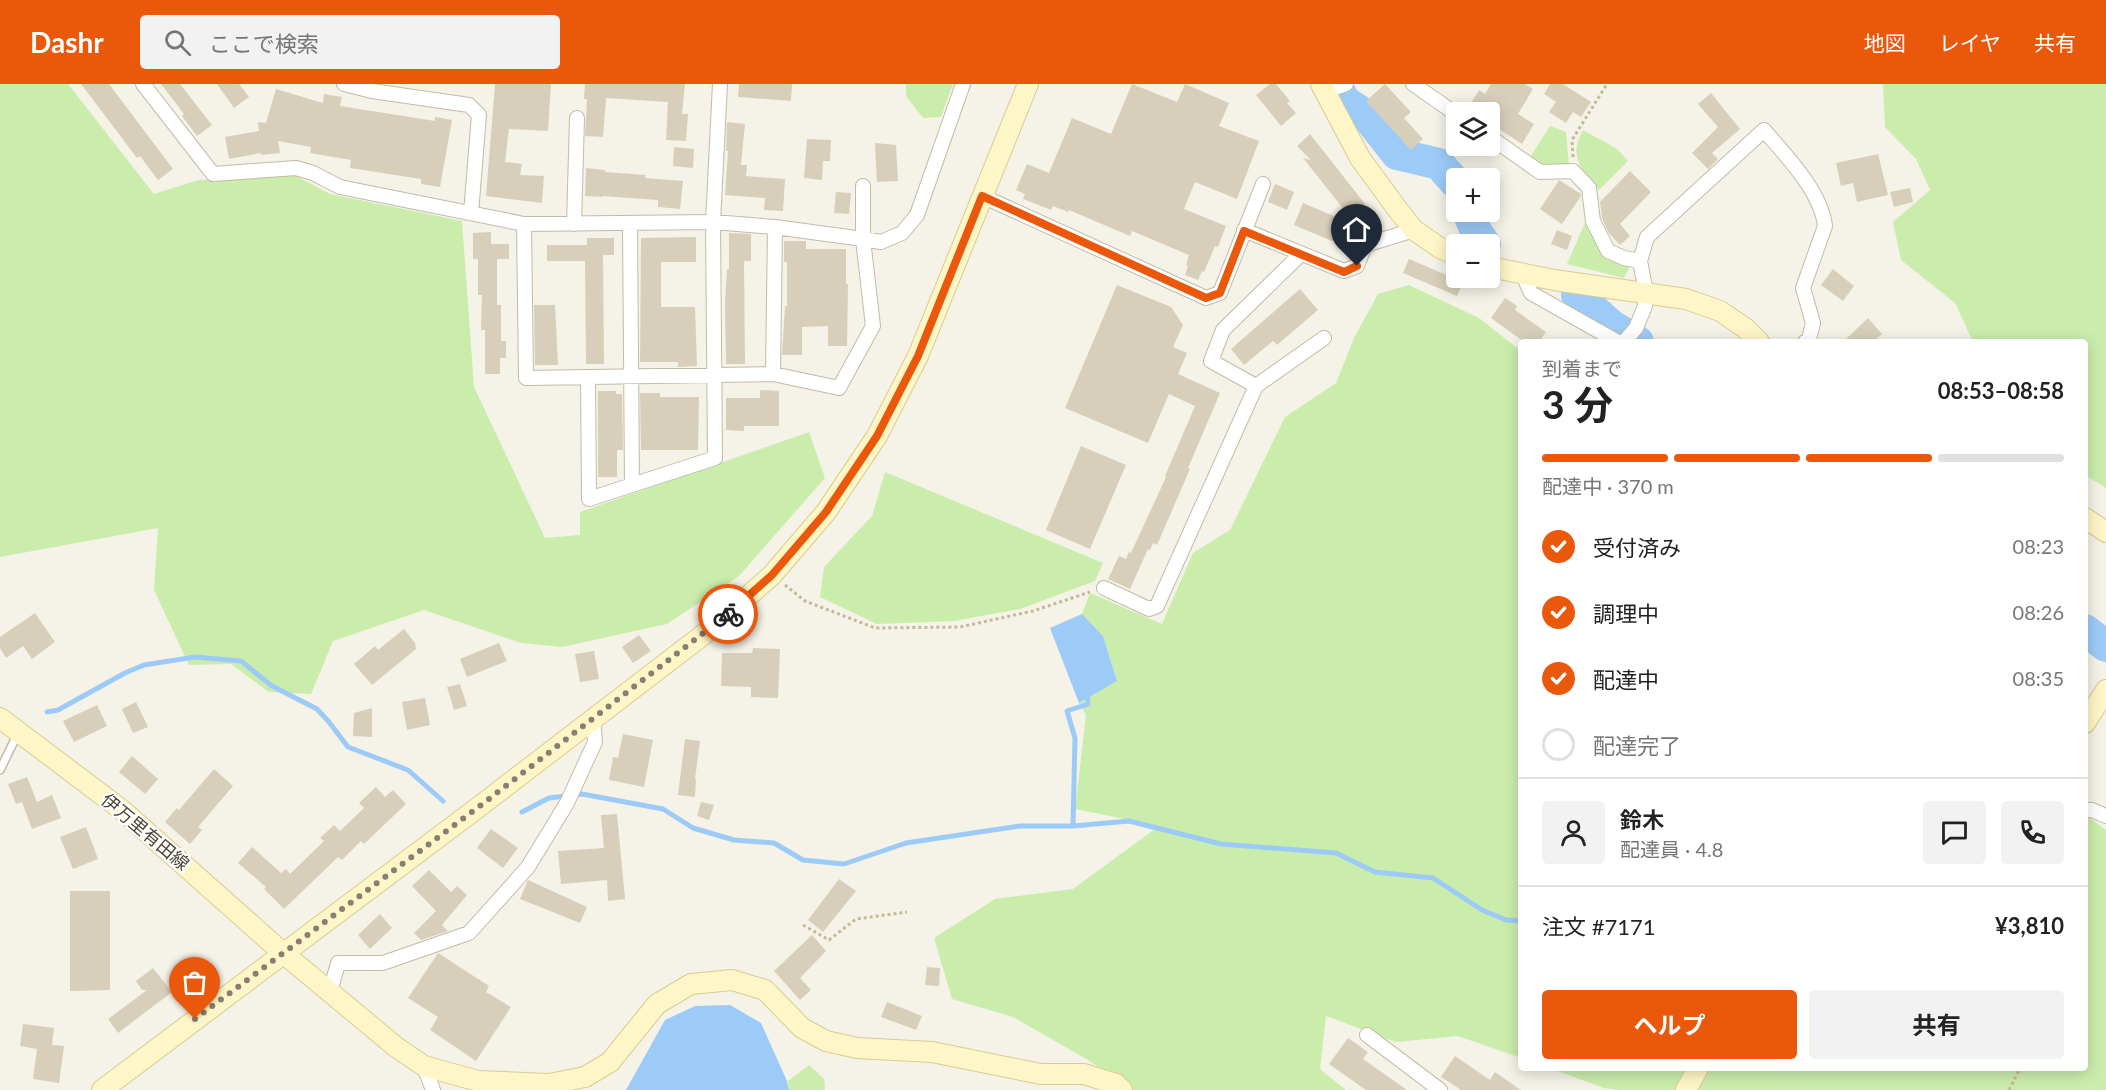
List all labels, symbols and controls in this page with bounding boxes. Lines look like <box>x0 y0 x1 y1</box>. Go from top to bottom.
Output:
search box <box>140 15 560 69</box>
text: Dashr <box>30 25 104 59</box>
icon: search <box>161 26 194 59</box>
text: ここで検索 <box>209 30 319 57</box>
text: 地図 <box>1864 30 1906 55</box>
text: レイヤ <box>1939 30 2001 55</box>
text: 共有 <box>2034 30 2076 55</box>
map controls <box>1446 102 1500 288</box>
button: layers <box>1446 102 1500 156</box>
button: + <box>1446 168 1500 222</box>
pin <box>1331 204 1382 266</box>
icon: home <box>1340 213 1373 246</box>
button: − <box>1446 234 1500 288</box>
text: 到着まで <box>1542 356 1622 380</box>
text: 08:53–08:58 <box>1938 377 2064 404</box>
text: 3 分 <box>1542 381 1613 427</box>
text: 配達中 · 370 m <box>1542 474 1674 498</box>
icon: check <box>1542 530 1575 563</box>
text: 受付済み <box>1593 534 1681 561</box>
text: 08:23 <box>2013 534 2064 558</box>
courier <box>698 584 758 644</box>
icon: check <box>1542 596 1575 629</box>
icon: bike <box>712 598 745 631</box>
text: 調理中 <box>1593 600 1659 627</box>
text: 08:26 <box>2013 600 2064 624</box>
icon: check <box>1542 662 1575 695</box>
text: 配達中 <box>1593 666 1659 693</box>
text: 08:35 <box>2013 666 2064 690</box>
text: 配達完了 <box>1593 732 1681 759</box>
street label: 伊万里有田線 <box>97 788 194 874</box>
button: person <box>1542 801 1605 864</box>
button: chat <box>1923 801 1986 864</box>
button: phone <box>2001 801 2064 864</box>
text: 鈴木 <box>1620 806 1664 833</box>
text: 配達員 · 4.8 <box>1620 837 1723 861</box>
text: ¥3,810 <box>1995 912 2064 939</box>
text: 注文 #7171 <box>1542 913 1655 940</box>
pin <box>169 957 220 1019</box>
icon: bag <box>178 966 211 999</box>
button: ヘルプ <box>1542 990 1797 1059</box>
button: 共有 <box>1809 990 2064 1059</box>

